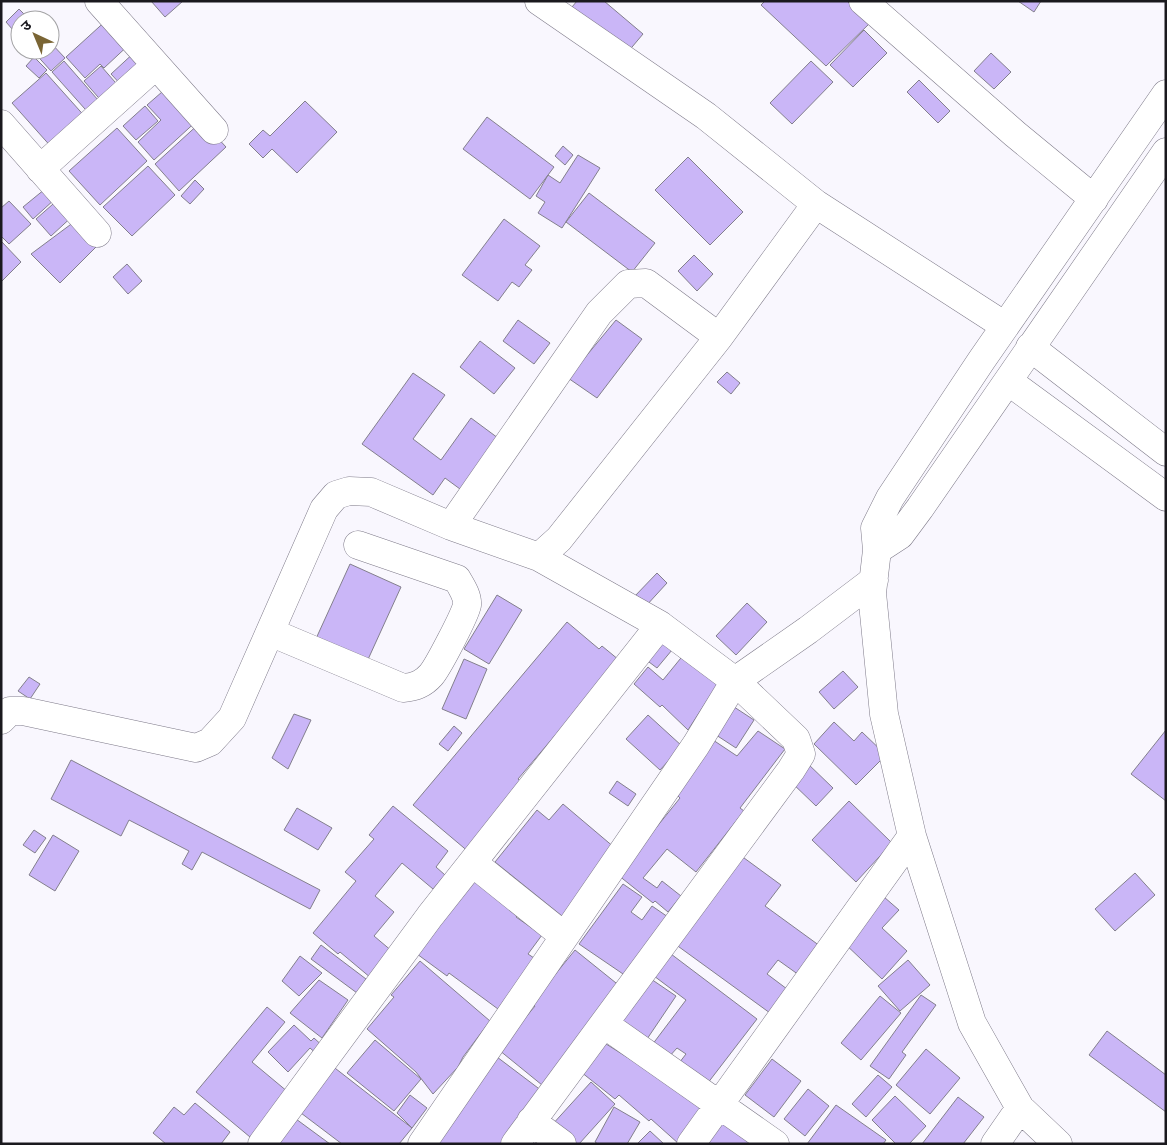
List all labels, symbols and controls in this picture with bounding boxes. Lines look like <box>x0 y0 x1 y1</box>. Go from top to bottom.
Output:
north arrow <box>10 10 60 60</box>
text: उ <box>17 16 36 35</box>

